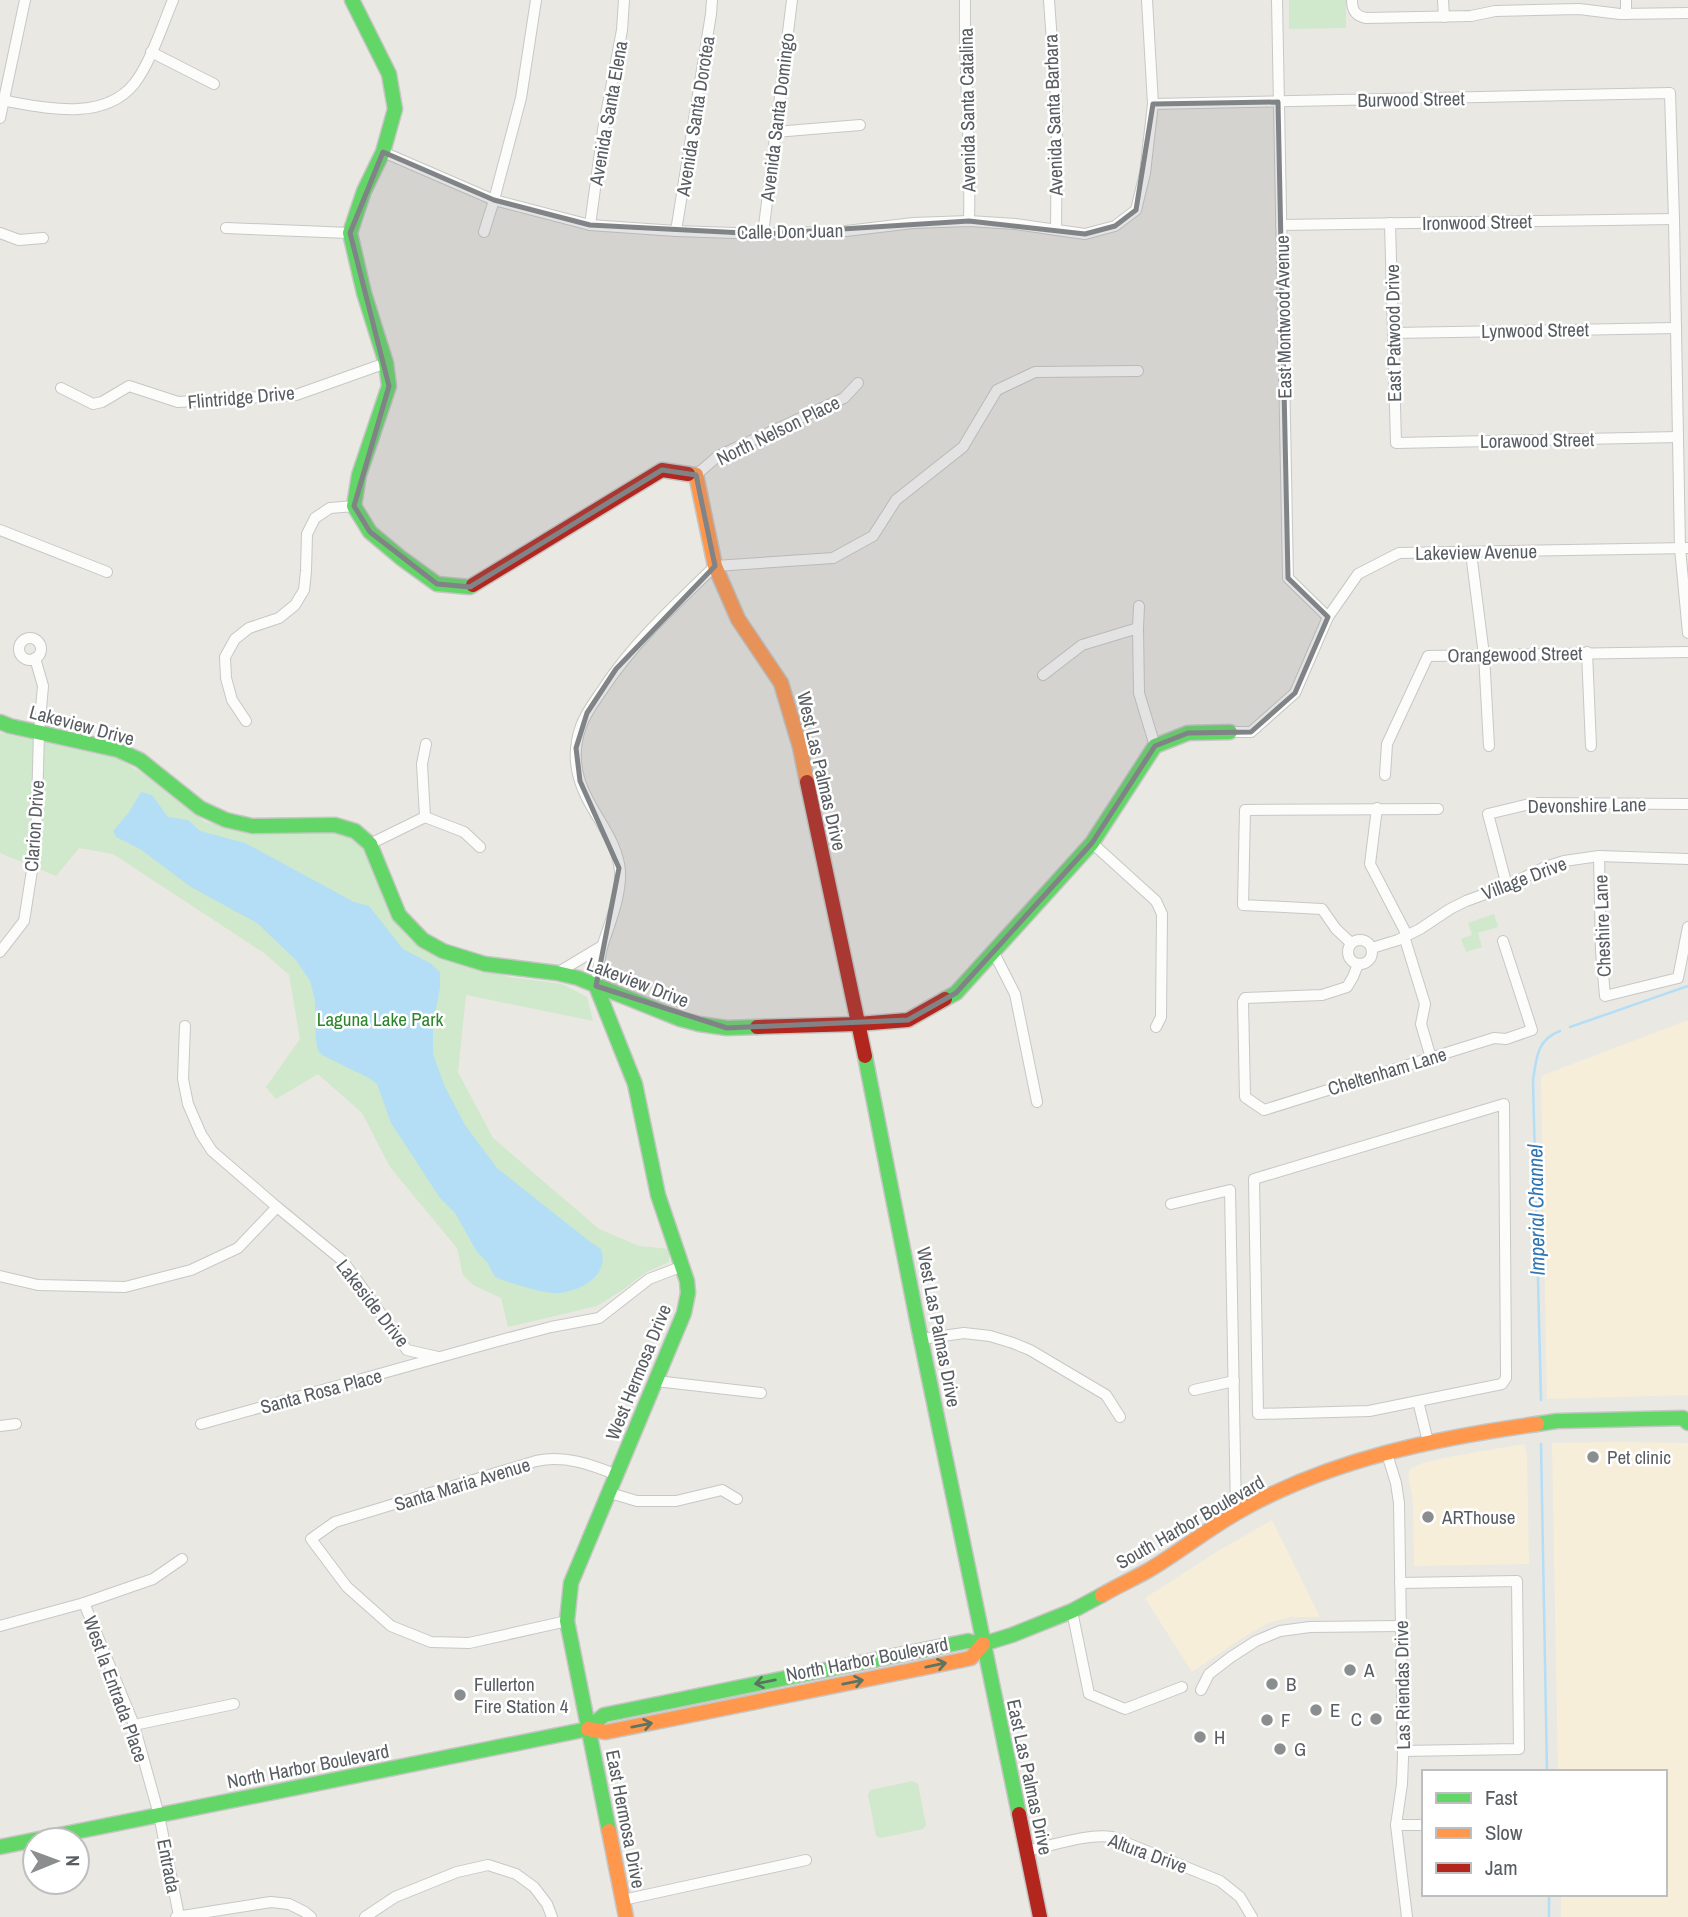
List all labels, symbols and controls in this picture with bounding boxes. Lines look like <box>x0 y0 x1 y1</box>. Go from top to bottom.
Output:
street label: Avenida Santa Catalina <box>953 27 981 193</box>
street label: Avenida Santa Domingo <box>754 31 800 204</box>
street label: Avenida Santa Barbara <box>1037 33 1069 197</box>
street label: Avenida Santa Dorotea <box>669 34 721 199</box>
street label: Avenida Santa Elena <box>582 38 634 188</box>
street label: Burwood Street <box>1357 85 1466 113</box>
street label: Ironwood Street <box>1422 208 1533 236</box>
street label: Calle Don Juan <box>737 217 843 245</box>
street label: East Montwood Avenue <box>1269 235 1297 399</box>
street label: East Patwood Drive <box>1379 264 1407 402</box>
street label: Lynwood Street <box>1481 316 1590 344</box>
street label: Flintridge Drive <box>186 379 296 415</box>
street label: North Nelson Place <box>712 389 844 471</box>
street label: Lorawood Street <box>1480 426 1595 454</box>
street label: Lakeview Avenue <box>1415 538 1537 566</box>
street label: Orangewood Street <box>1447 640 1583 668</box>
street label: West Las Palmas Drive <box>791 689 853 853</box>
street label: Lakeview Drive <box>27 699 137 751</box>
street label: Clarion Drive <box>18 779 50 873</box>
street label: Devonshire Lane <box>1527 791 1647 819</box>
street label: Village Drive <box>1478 850 1570 906</box>
street label: Cheshire Lane <box>1587 874 1617 978</box>
street label: Lakeview Drive <box>583 951 693 1013</box>
park label: Laguna Lake Park <box>317 1006 443 1032</box>
street label: Cheltenham Lane <box>1324 1041 1450 1101</box>
water label: Imperial Channel <box>1520 1143 1552 1276</box>
street label: West Las Palmas Drive <box>911 1245 967 1409</box>
street label: Lakeside Drive <box>330 1254 416 1352</box>
street label: West Hermosa Drive <box>599 1300 677 1444</box>
street label: Santa Rosa Place <box>257 1362 385 1420</box>
place label: Pet clinic <box>1607 1444 1671 1470</box>
marker: Pet clinic <box>1585 1449 1601 1465</box>
street label: Santa Maria Avenue <box>391 1451 533 1517</box>
street label: South Harbor Boulevard <box>1111 1469 1269 1575</box>
place label: ARThouse <box>1441 1504 1515 1530</box>
marker: ARThouse <box>1420 1509 1436 1525</box>
street label: West la Entrada Place <box>77 1612 155 1766</box>
street label: Las Riendas Drive <box>1388 1620 1416 1750</box>
street label: North Harbor Boulevard <box>784 1631 950 1687</box>
place label: A <box>1363 1657 1375 1683</box>
one-way arrow <box>924 1658 947 1672</box>
marker: A <box>1342 1662 1358 1678</box>
place label: Fullerton Fire Station 4 <box>474 1671 569 1719</box>
place label: B <box>1286 1671 1296 1697</box>
one-way arrow <box>841 1675 864 1688</box>
one-way arrow <box>754 1676 777 1690</box>
marker: B <box>1264 1676 1280 1692</box>
marker: Fullerton Fire Station 4 <box>452 1687 468 1703</box>
street label: East Las Palmas Drive <box>1001 1697 1059 1857</box>
place label: E <box>1330 1697 1340 1723</box>
marker: E <box>1308 1702 1324 1718</box>
place label: C <box>1351 1706 1362 1732</box>
place label: F <box>1281 1707 1291 1733</box>
marker: C <box>1368 1711 1384 1727</box>
marker: F <box>1259 1712 1275 1728</box>
one-way arrow <box>630 1718 653 1732</box>
place label: H <box>1214 1724 1225 1750</box>
marker: H <box>1192 1729 1208 1745</box>
place label: G <box>1294 1736 1306 1762</box>
street label: North Harbor Boulevard <box>225 1738 391 1794</box>
marker: G <box>1272 1741 1288 1757</box>
street label: East Hermosa Drive <box>600 1748 652 1890</box>
legend <box>1422 1770 1667 1896</box>
text: Fast <box>1485 1783 1518 1812</box>
text: Slow <box>1485 1818 1523 1847</box>
north arrow <box>21 1826 91 1896</box>
street label: Altura Drive <box>1104 1826 1191 1879</box>
street label: Entrada <box>151 1837 187 1896</box>
text: Jam <box>1485 1853 1518 1882</box>
text: N <box>60 1855 86 1867</box>

